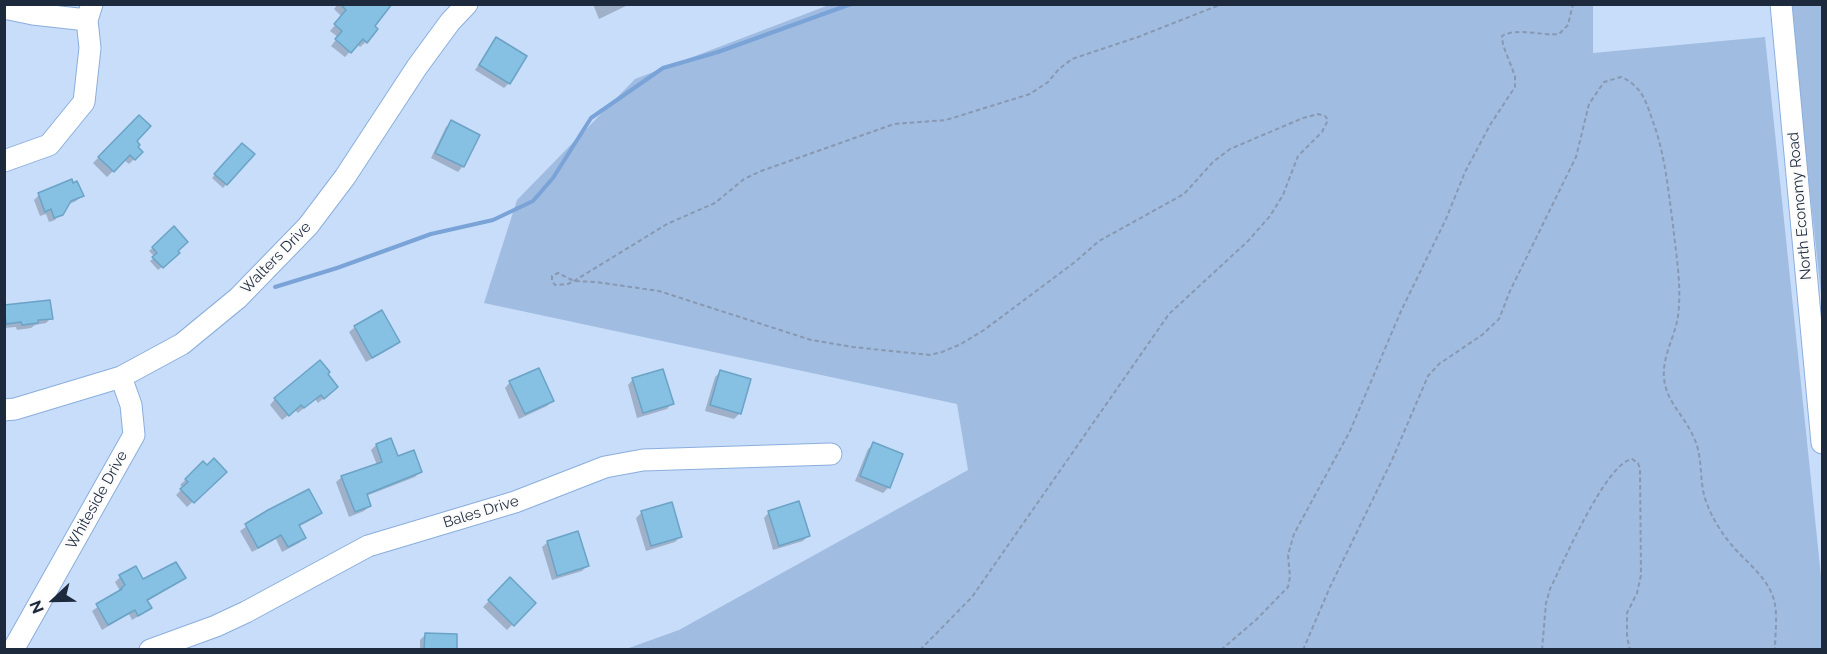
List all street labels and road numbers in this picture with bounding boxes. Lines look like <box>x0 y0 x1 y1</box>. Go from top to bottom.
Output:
street label: North Economy Road <box>1785 131 1815 281</box>
street label: Walters Drive <box>237 218 315 298</box>
street label: Whiteside Drive <box>63 448 131 552</box>
street label: Bales Drive <box>441 492 521 532</box>

